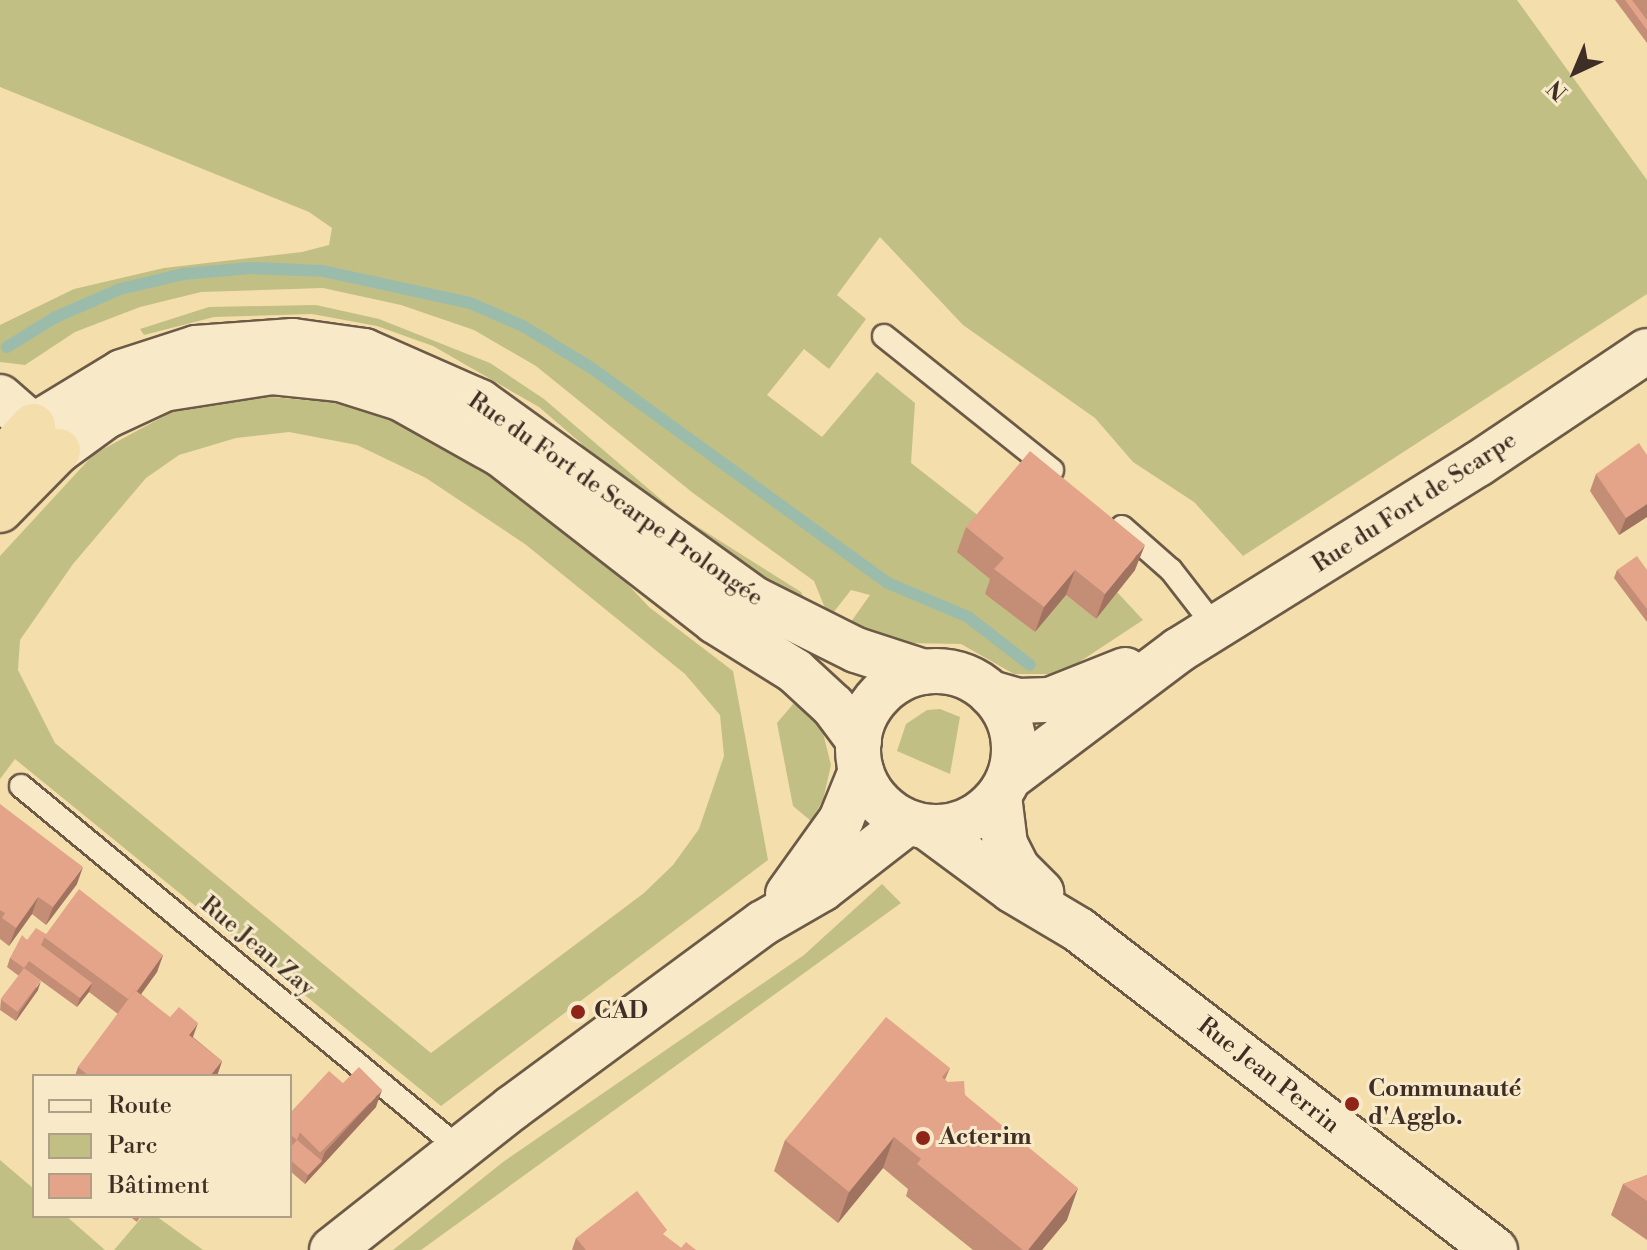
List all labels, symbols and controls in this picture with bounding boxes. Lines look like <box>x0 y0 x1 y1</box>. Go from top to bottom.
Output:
north arrow <box>1535 32 1615 112</box>
text: N <box>1542 74 1574 105</box>
street label: Rue du Fort de Scarpe Prolongée <box>462 387 768 613</box>
street label: Rue du Fort de Scarpe <box>1308 426 1522 580</box>
street label: Rue Jean Zay <box>194 891 320 1003</box>
place label: CAD <box>594 998 648 1026</box>
marker: CAD <box>569 1003 587 1021</box>
street label: Rue Jean Perrin <box>1191 1012 1345 1140</box>
legend <box>32 1074 292 1218</box>
place label: Communauté d'Agglo. <box>1368 1076 1521 1132</box>
text: Route <box>108 1091 172 1121</box>
marker: Communauté d'Agglo. <box>1343 1095 1361 1113</box>
place label: Acterim <box>939 1124 1032 1152</box>
marker: Acterim <box>914 1129 932 1147</box>
text: Parc <box>108 1131 158 1161</box>
text: Bâtiment <box>108 1171 209 1201</box>

